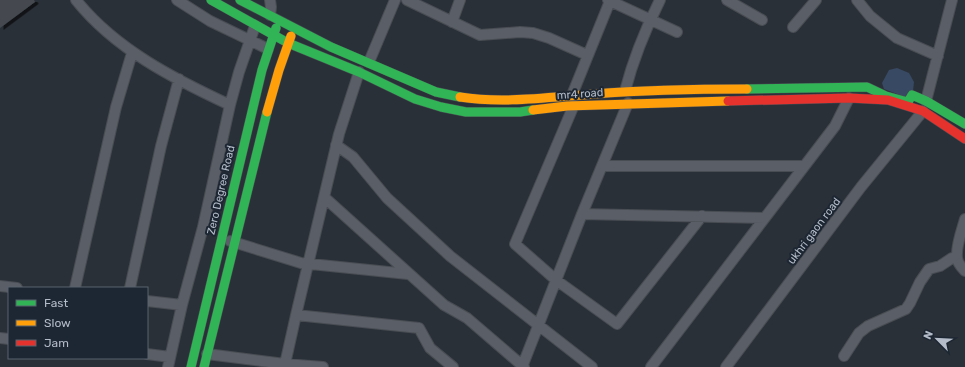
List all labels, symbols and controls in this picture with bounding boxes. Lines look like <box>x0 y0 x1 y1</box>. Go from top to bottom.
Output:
street label: mr4 road <box>556 86 604 102</box>
street label: Zero Degree Road <box>204 144 238 236</box>
street label: ukhri gaon road <box>785 195 843 267</box>
legend <box>8 287 148 359</box>
text: Fast <box>44 296 68 310</box>
text: Slow <box>44 316 71 330</box>
north arrow <box>917 319 957 359</box>
text: N <box>921 329 936 341</box>
text: Jam <box>44 336 69 350</box>

